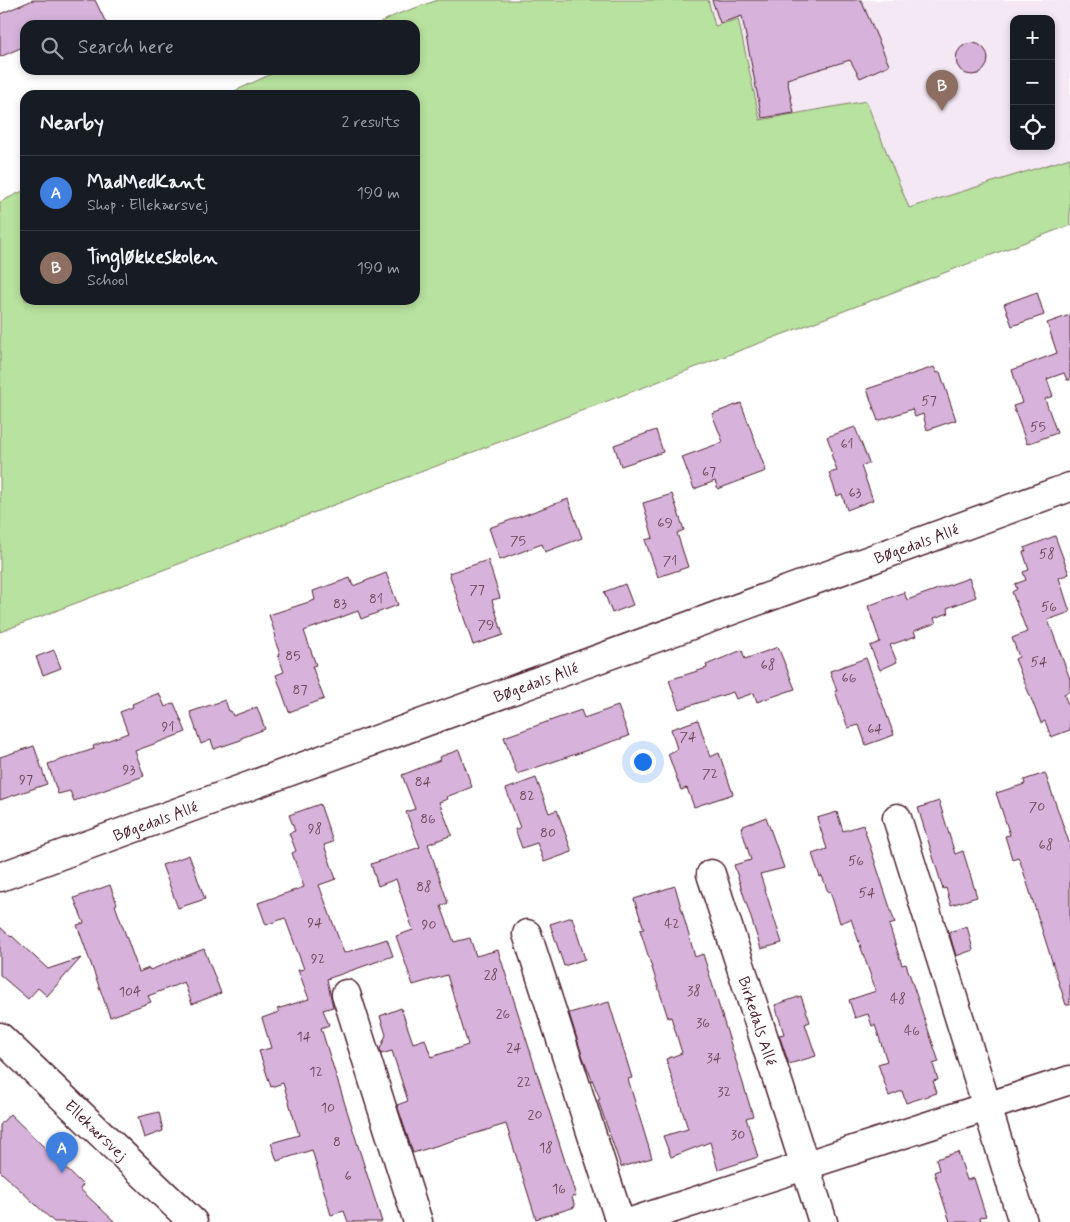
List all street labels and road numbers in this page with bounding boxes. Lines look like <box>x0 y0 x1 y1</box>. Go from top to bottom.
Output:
street label: Bøgedals Allé <box>871 519 962 570</box>
street label: Bøgedals Allé <box>491 658 581 708</box>
street label: Bøgedals Allé <box>110 797 201 847</box>
street label: Birkedals Allé <box>733 974 781 1068</box>
street label: Ellekærsvej <box>60 1096 132 1166</box>

